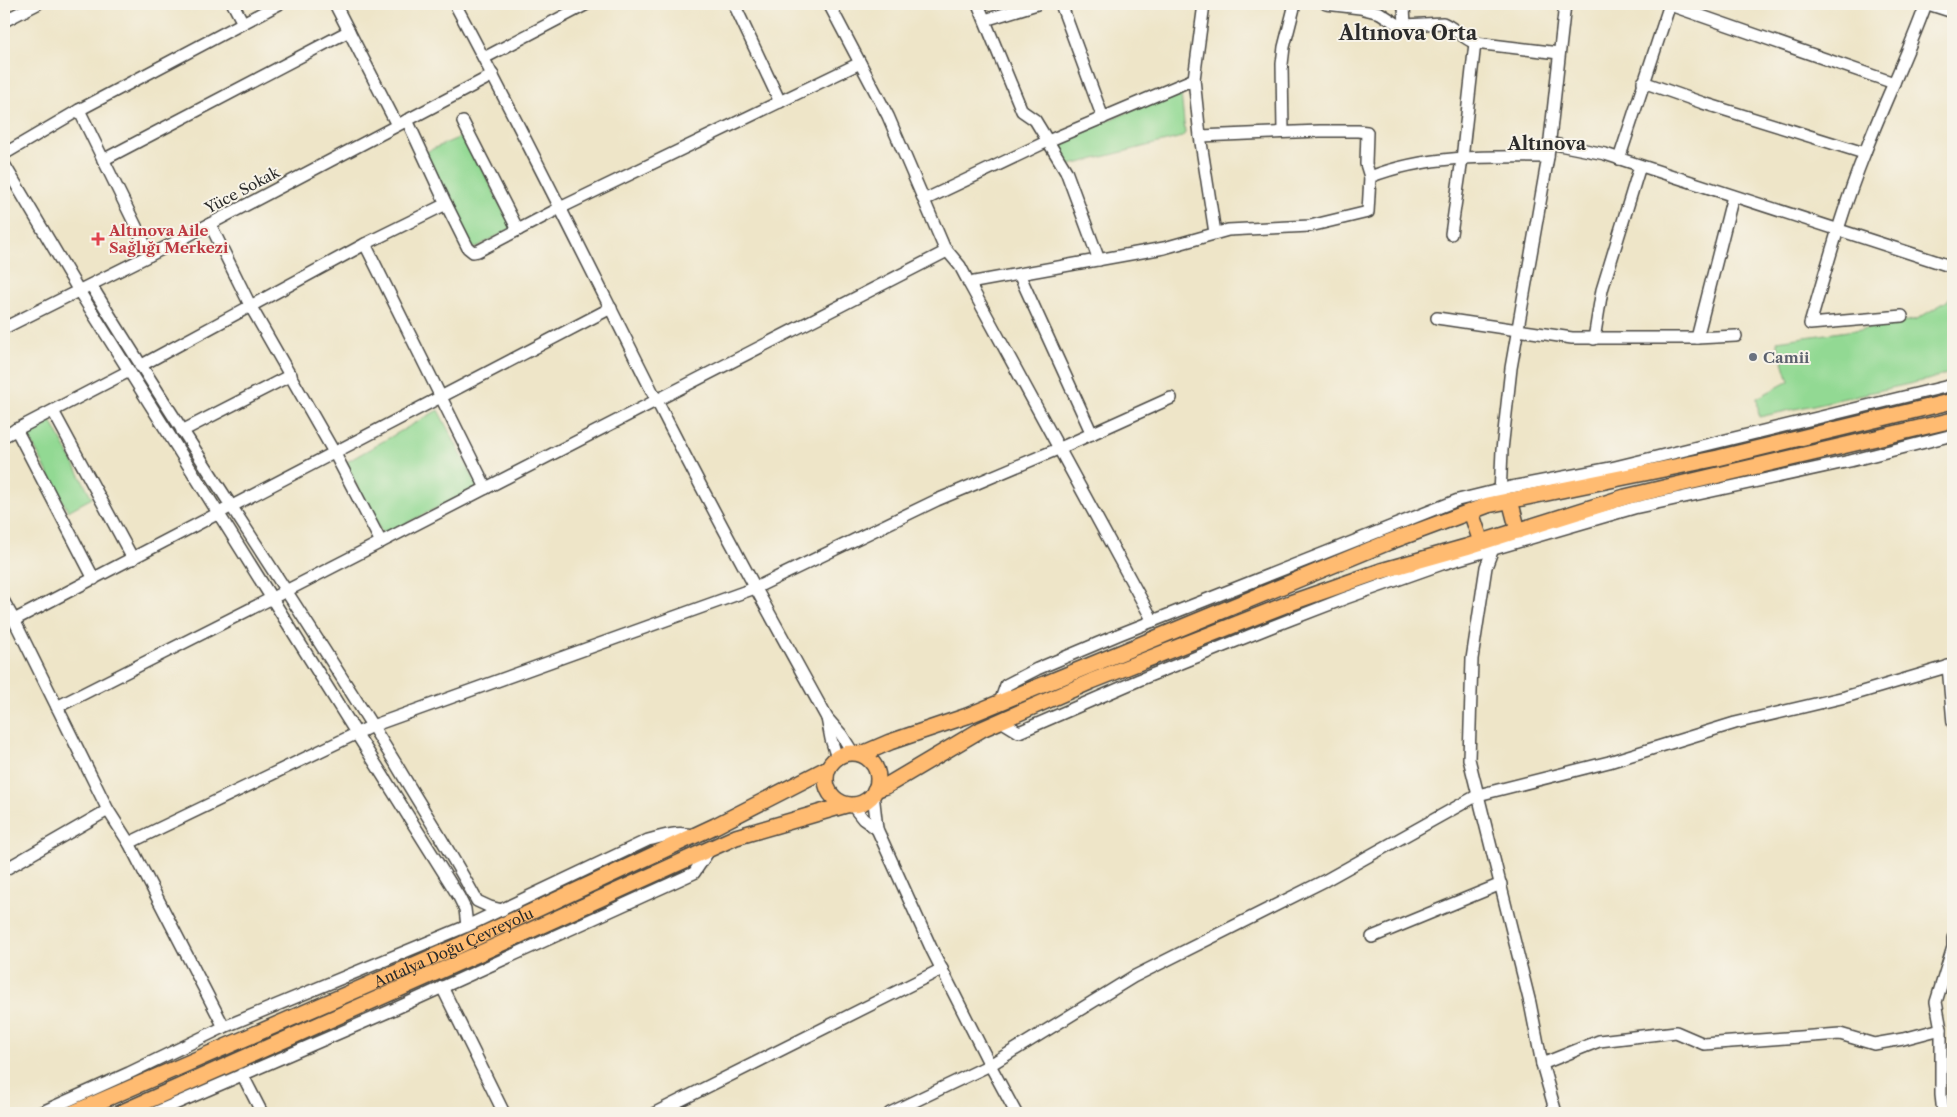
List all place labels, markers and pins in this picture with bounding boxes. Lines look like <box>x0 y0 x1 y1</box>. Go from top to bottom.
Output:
place label: Altınova Aile Sağlığı Merkezi <box>108 221 229 257</box>
marker: Altınova Aile Sağlığı Merkezi <box>91 232 105 246</box>
place label: Camii <box>1763 348 1810 367</box>
marker: Camii <box>1747 351 1759 363</box>

